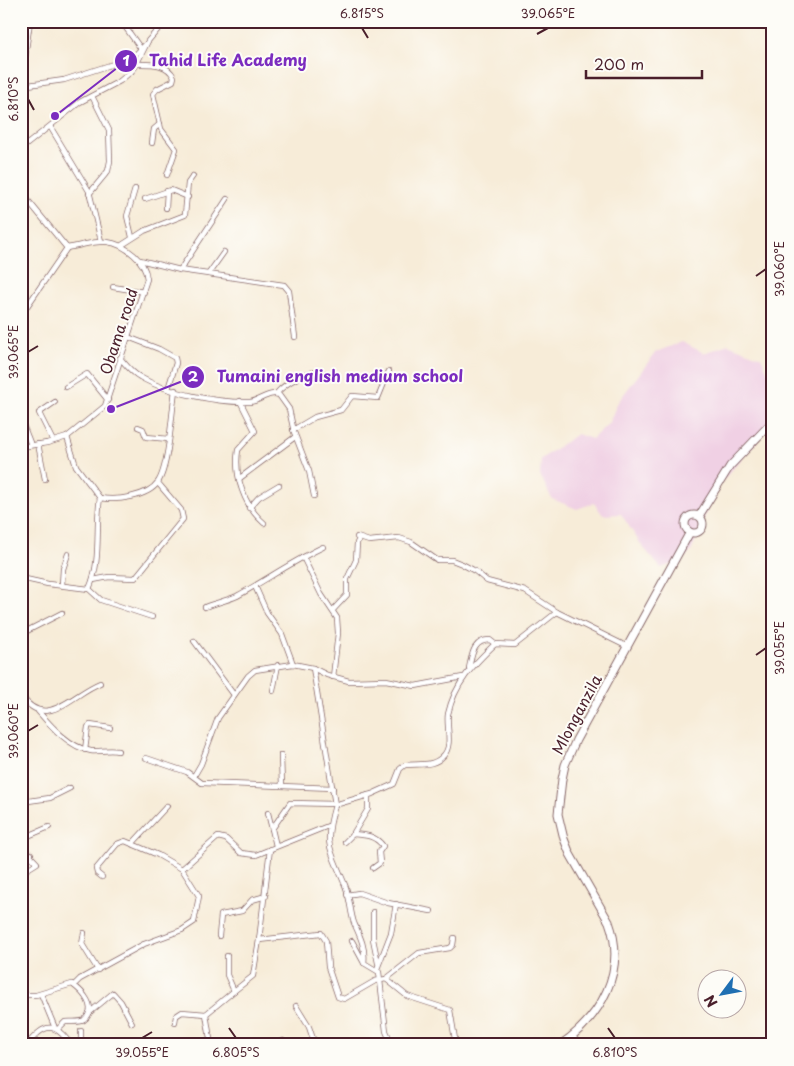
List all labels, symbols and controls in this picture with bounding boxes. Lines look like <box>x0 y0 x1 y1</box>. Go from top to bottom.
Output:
text: 6.815°S <box>340 4 384 22</box>
text: 39.065°E <box>521 4 575 22</box>
callout: Tahid Life Academy <box>114 45 318 76</box>
text: Tahid Life Academy <box>149 47 307 71</box>
text: 1 <box>122 48 130 71</box>
scale bar <box>586 48 703 80</box>
text: 200 m <box>594 52 644 75</box>
text: 6.810°S <box>4 76 22 122</box>
text: 39.060°E <box>770 241 788 297</box>
street label: Obama road <box>93 285 143 377</box>
text: 39.065°E <box>4 325 22 379</box>
callout: Tumaini english medium school <box>180 361 474 392</box>
text: Tumaini english medium school <box>217 363 463 387</box>
text: 2 <box>188 364 199 387</box>
text: 39.055°E <box>770 621 788 675</box>
street label: Mlonganzila <box>545 669 607 758</box>
text: 39.060°E <box>4 703 22 759</box>
north arrow <box>696 968 746 1018</box>
text: N <box>699 991 722 1011</box>
text: 39.055°E <box>115 1043 169 1061</box>
text: 6.805°S <box>212 1043 260 1061</box>
text: 6.810°S <box>592 1043 638 1061</box>

